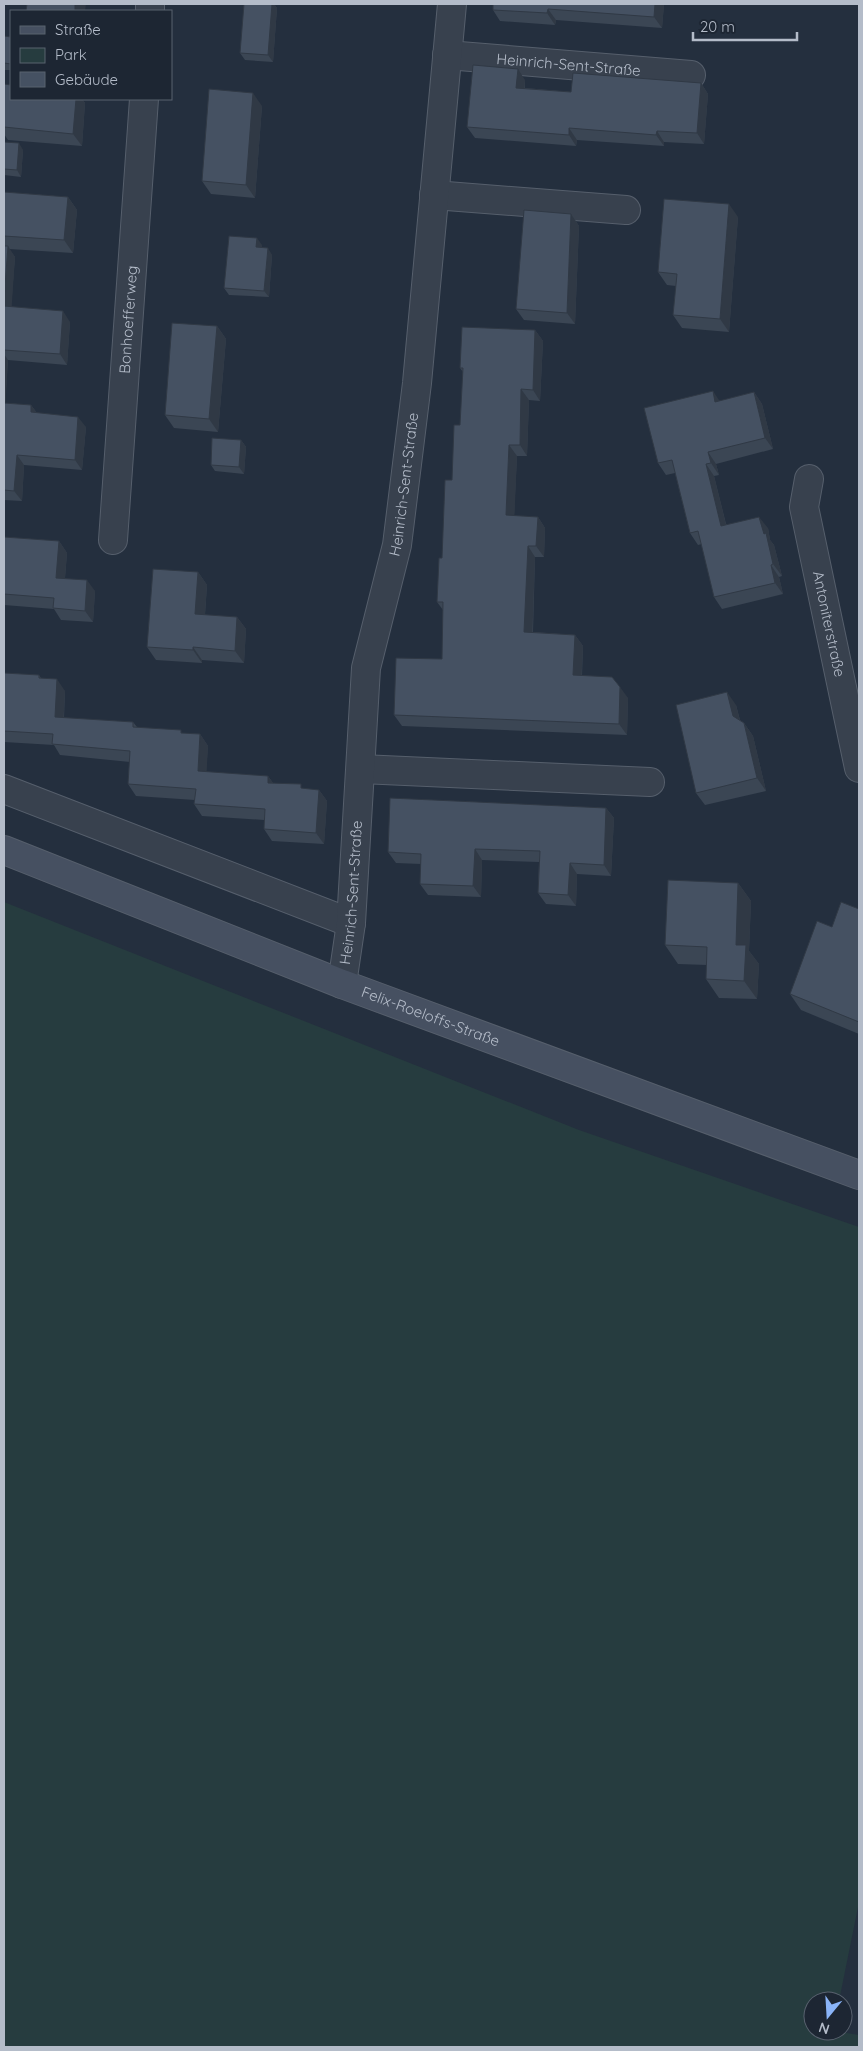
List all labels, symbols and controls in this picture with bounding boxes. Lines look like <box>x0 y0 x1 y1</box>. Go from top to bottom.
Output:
legend <box>10 10 172 100</box>
scale bar <box>693 10 797 42</box>
text: 20 m <box>700 17 735 36</box>
text: Straße <box>55 20 101 39</box>
text: Park <box>55 45 87 64</box>
street label: Heinrich-Sent-Straße <box>496 49 642 80</box>
text: Gebäude <box>55 70 118 89</box>
street label: Bonhoefferweg <box>115 265 141 374</box>
street label: Heinrich-Sent-Straße <box>385 411 422 558</box>
street label: Antoniterstraße <box>809 569 850 679</box>
street label: Heinrich-Sent-Straße <box>335 820 366 966</box>
street label: Felix-Roeloffs-Straße <box>359 982 502 1050</box>
north arrow <box>803 1991 853 2041</box>
text: N <box>816 2018 832 2039</box>

